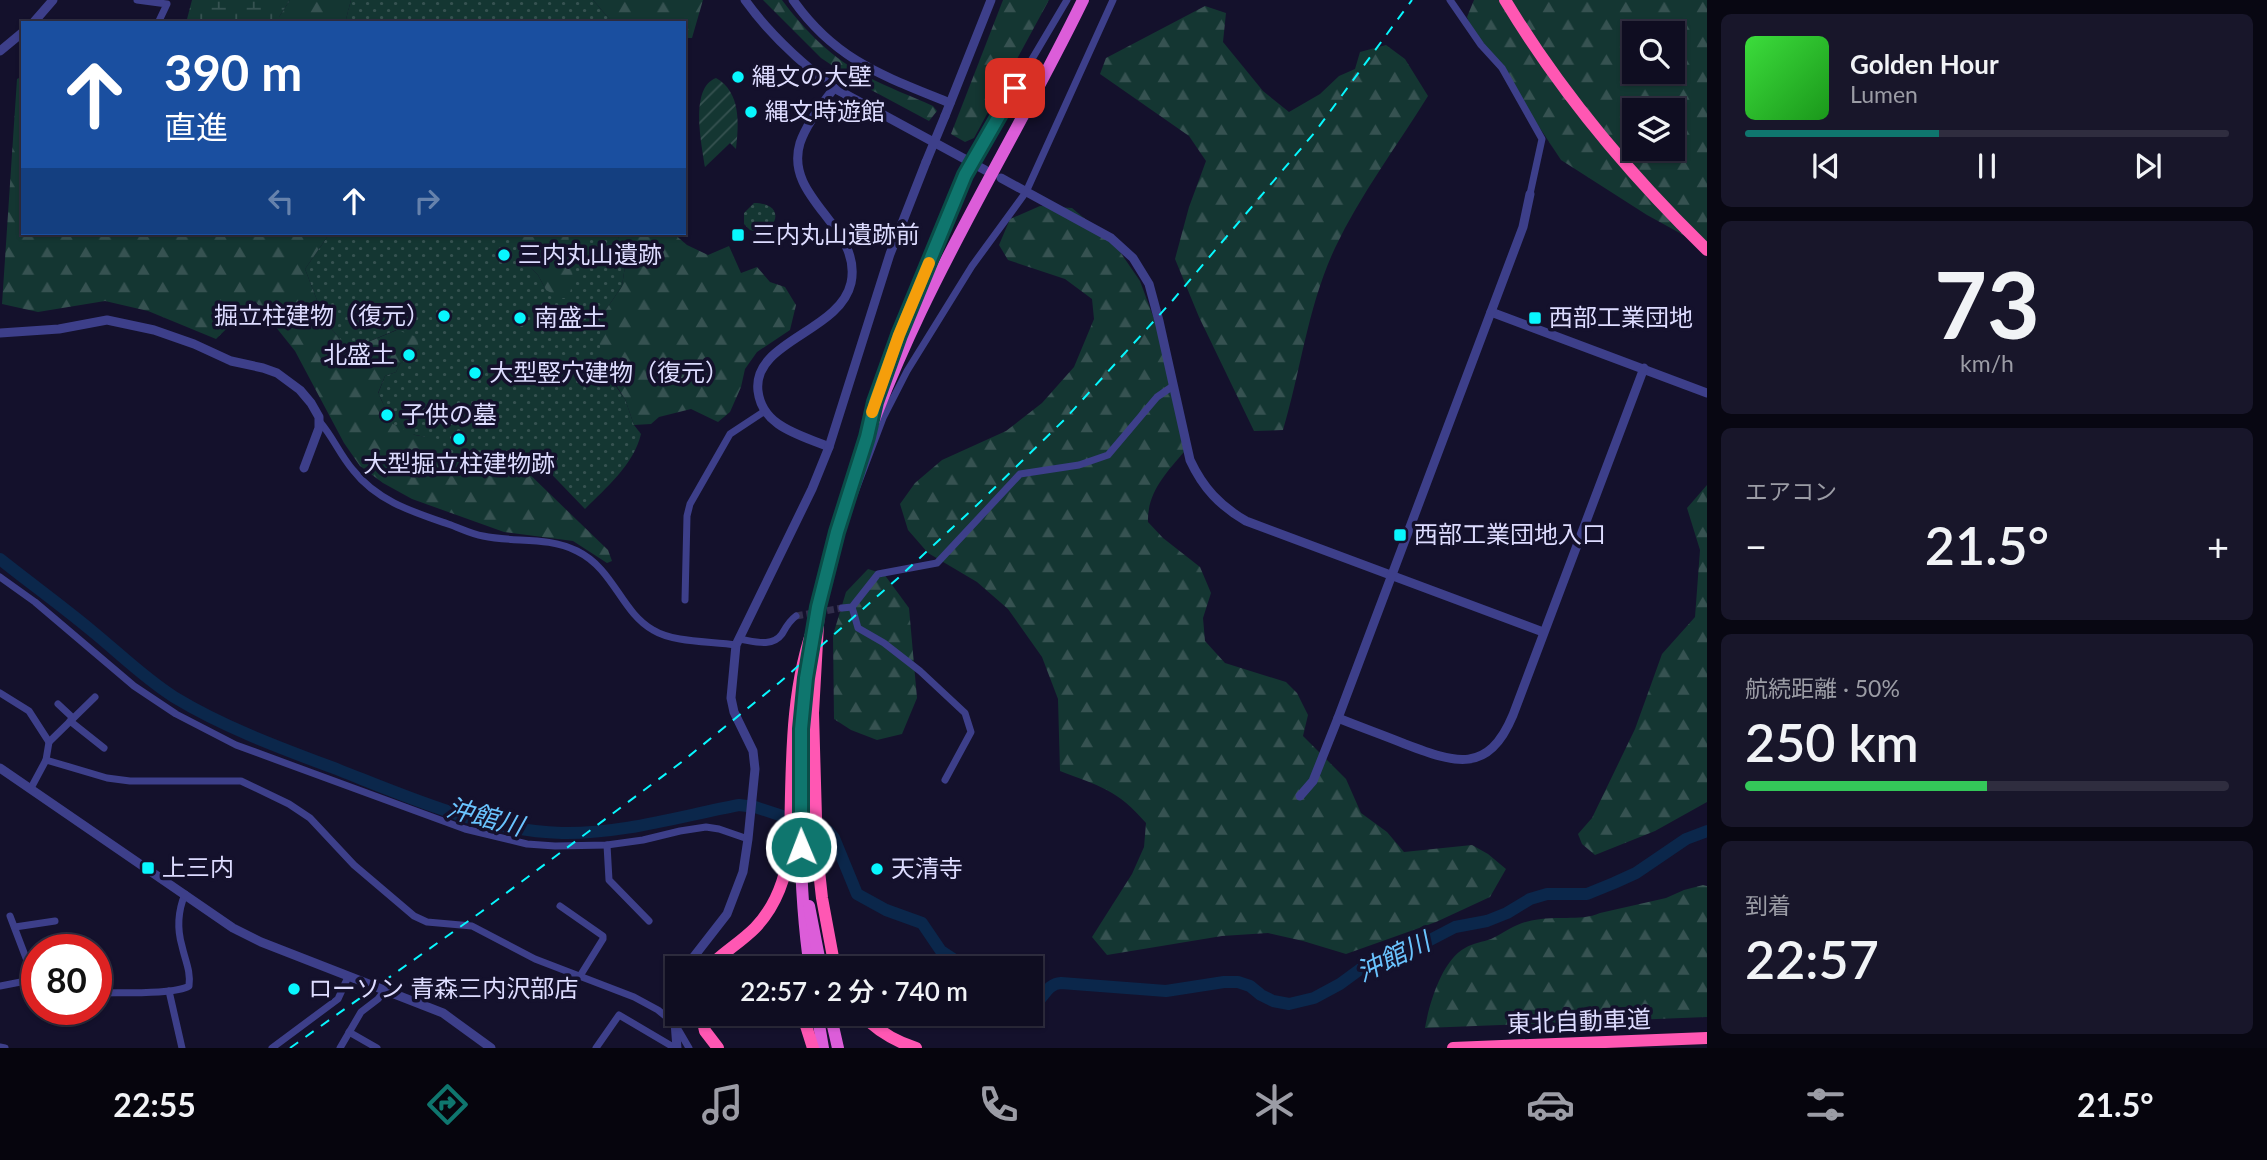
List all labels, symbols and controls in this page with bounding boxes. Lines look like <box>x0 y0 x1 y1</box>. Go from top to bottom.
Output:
map controls <box>1622 21 1685 161</box>
button: search <box>1622 21 1685 84</box>
text: 390 m <box>164 43 302 101</box>
text: Golden Hour <box>1850 48 1999 80</box>
icon: ahead <box>49 49 140 140</box>
pin <box>985 58 1045 118</box>
place label: 縄文の大壁 <box>752 61 872 90</box>
marker: 縄文の大壁 <box>730 69 746 85</box>
icon: arrive <box>996 69 1034 107</box>
text: Lumen <box>1850 80 1918 108</box>
place label: 縄文時遊館 <box>765 96 885 125</box>
button: layers <box>1622 98 1685 161</box>
marker: 縄文時遊館 <box>743 104 759 120</box>
text: 直進 <box>164 107 228 146</box>
icon: previous <box>1807 147 1845 185</box>
icon: pause <box>1968 147 2006 185</box>
icon: next <box>2129 147 2167 185</box>
icon: left <box>262 182 300 220</box>
icon: ahead <box>335 182 373 220</box>
icon: right <box>408 182 446 220</box>
place label: 三内丸山遺跡前 <box>752 219 920 248</box>
marker: 三内丸山遺跡前 <box>730 227 746 243</box>
place label: 三内丸山遺跡 <box>518 239 662 268</box>
marker: 三内丸山遺跡 <box>496 247 512 263</box>
text: 73 <box>1934 249 2040 358</box>
place label: 掘立柱建物（復元） <box>214 300 430 329</box>
place label: 南盛土 <box>534 302 606 331</box>
place label: 西部工業団地 <box>1549 302 1693 331</box>
marker: 掘立柱建物（復元） <box>436 308 452 324</box>
marker: 南盛土 <box>512 310 528 326</box>
marker: 西部工業団地 <box>1527 310 1543 326</box>
place label: 北盛土 <box>323 339 395 368</box>
marker: 北盛土 <box>401 347 417 363</box>
text: km/h <box>1960 349 2014 377</box>
place label: 大型竪穴建物（復元） <box>489 357 729 386</box>
marker: 大型竪穴建物（復元） <box>467 365 483 381</box>
place label: 子供の墓 <box>401 399 497 428</box>
marker: 子供の墓 <box>379 407 395 423</box>
marker: 大型掘立柱建物跡 <box>451 431 467 447</box>
place label: 大型掘立柱建物跡 <box>363 448 555 477</box>
text: エアコン <box>1745 477 1837 505</box>
text: 21.5° <box>1925 514 2049 576</box>
place label: 西部工業団地入口 <box>1414 519 1606 548</box>
text: − <box>1745 523 1767 569</box>
text: + <box>2207 523 2229 569</box>
marker: 西部工業団地入口 <box>1392 527 1408 543</box>
text: 航続距離 · 50% <box>1745 674 1900 702</box>
text: 250 km <box>1745 711 1919 773</box>
water label: 沖館川 <box>443 790 530 842</box>
position arrow <box>764 810 838 884</box>
place label: 上三内 <box>162 852 234 881</box>
place label: 天清寺 <box>891 853 963 882</box>
marker: 上三内 <box>140 860 156 876</box>
marker: 天清寺 <box>869 861 885 877</box>
text: 到着 <box>1745 891 1791 919</box>
water label: 沖館川 <box>1350 923 1437 988</box>
text: 22:57 <box>1745 928 1879 990</box>
speed limit sign: 80 <box>21 934 112 1025</box>
place label: ローソン 青森三内沢部店 <box>308 973 578 1002</box>
text: 22:57 · 2 分 · 740 m <box>740 975 968 1007</box>
marker: ローソン 青森三内沢部店 <box>286 981 302 997</box>
street label: 東北自動車道 <box>1506 1003 1651 1038</box>
icon: directions <box>423 1080 472 1129</box>
icon: music <box>698 1080 747 1129</box>
icon: phone <box>974 1080 1023 1129</box>
icon: climate <box>1250 1080 1299 1129</box>
icon: car <box>1526 1080 1575 1129</box>
icon: filters <box>1801 1080 1850 1129</box>
text: 22:55 <box>113 1085 196 1124</box>
text: 21.5° <box>2077 1085 2154 1124</box>

